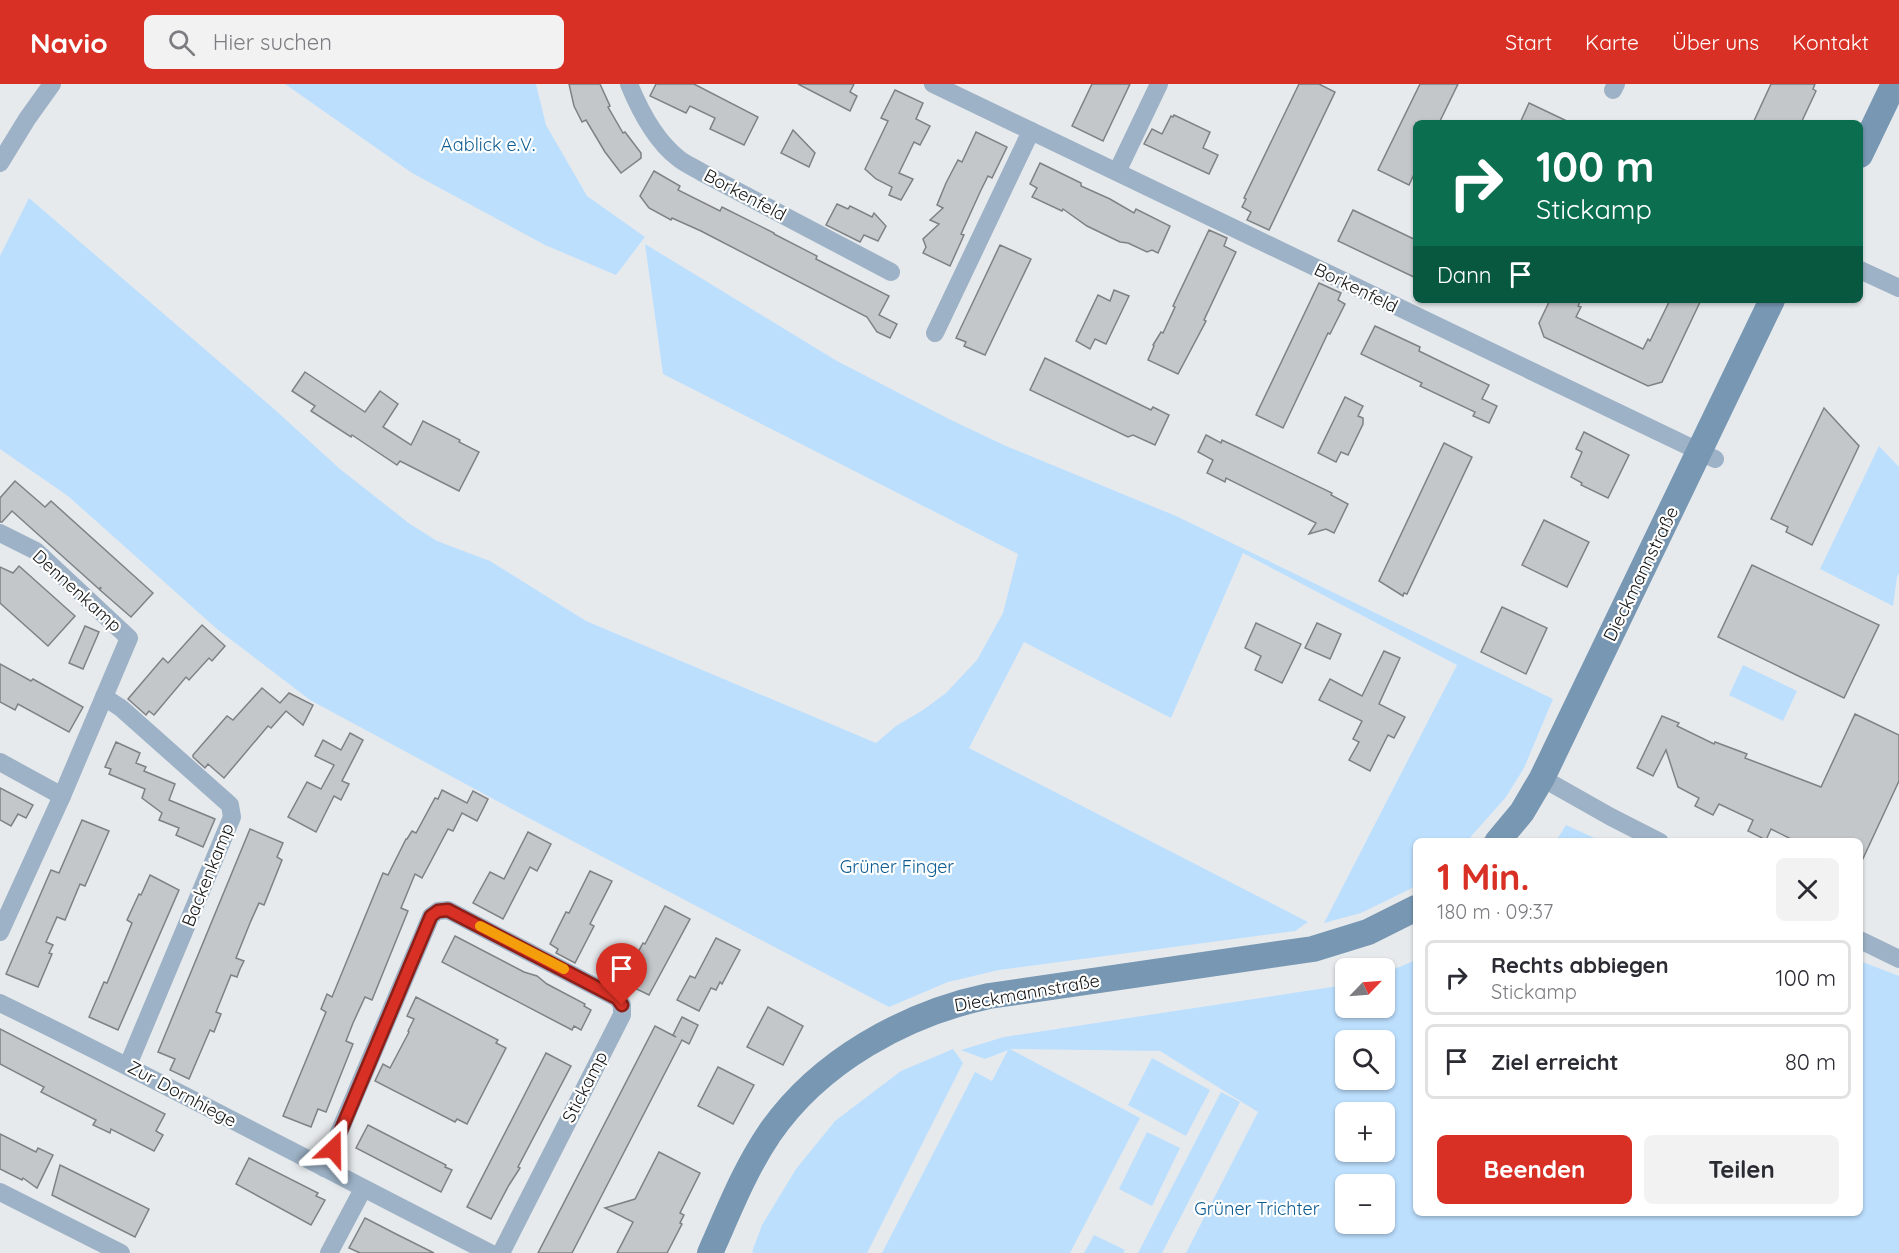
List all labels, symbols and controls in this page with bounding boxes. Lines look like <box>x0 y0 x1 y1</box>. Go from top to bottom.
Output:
search box <box>144 15 564 69</box>
text: Navio <box>30 25 108 60</box>
icon: search <box>165 26 198 59</box>
text: Hier suchen <box>213 28 332 56</box>
text: Start <box>1505 29 1552 55</box>
text: Karte <box>1585 29 1639 55</box>
text: Über uns <box>1672 29 1759 55</box>
text: Kontakt <box>1792 29 1869 55</box>
park label: Aablick e.V. <box>441 133 535 156</box>
text: 100 m <box>1536 140 1654 193</box>
icon: right <box>1437 144 1515 222</box>
street label: Borkenfeld <box>700 163 790 226</box>
text: Stickamp <box>1536 192 1652 226</box>
street label: Borkenfeld <box>1311 257 1402 318</box>
icon: arrive <box>1504 258 1537 291</box>
text: Dann <box>1437 261 1492 289</box>
street label: Dieckmannstraße <box>1598 503 1683 645</box>
street label: Dennenkamp <box>28 544 127 637</box>
street label: Backenkamp <box>176 820 239 930</box>
text: 1 Min. <box>1437 854 1529 899</box>
park label: Grüner Finger <box>840 855 954 878</box>
button: close <box>1776 858 1839 921</box>
text: 180 m · 09:37 <box>1437 899 1553 924</box>
pin <box>596 943 647 1005</box>
text: Rechts abbiegen <box>1491 951 1669 979</box>
icon: arrive <box>605 952 638 985</box>
north arrow <box>1335 958 1395 1018</box>
map controls <box>1335 958 1395 1234</box>
icon: right <box>1440 961 1473 994</box>
text: 100 m <box>1776 964 1836 992</box>
street label: Dieckmannstraße <box>952 968 1101 1017</box>
text: Stickamp <box>1491 979 1577 1004</box>
button: search <box>1335 1030 1395 1090</box>
icon: arrive <box>1440 1045 1473 1078</box>
street label: Stickamp <box>557 1047 612 1126</box>
text: Ziel erreicht <box>1491 1048 1619 1076</box>
text: 80 m <box>1785 1048 1836 1076</box>
street label: Zur Dornhiege <box>124 1055 241 1132</box>
button: + <box>1335 1102 1395 1162</box>
position arrow <box>301 1117 365 1181</box>
button: Beenden <box>1437 1135 1632 1204</box>
button: Teilen <box>1644 1135 1839 1204</box>
button: − <box>1335 1174 1395 1234</box>
park label: Grüner Trichter <box>1194 1197 1320 1220</box>

